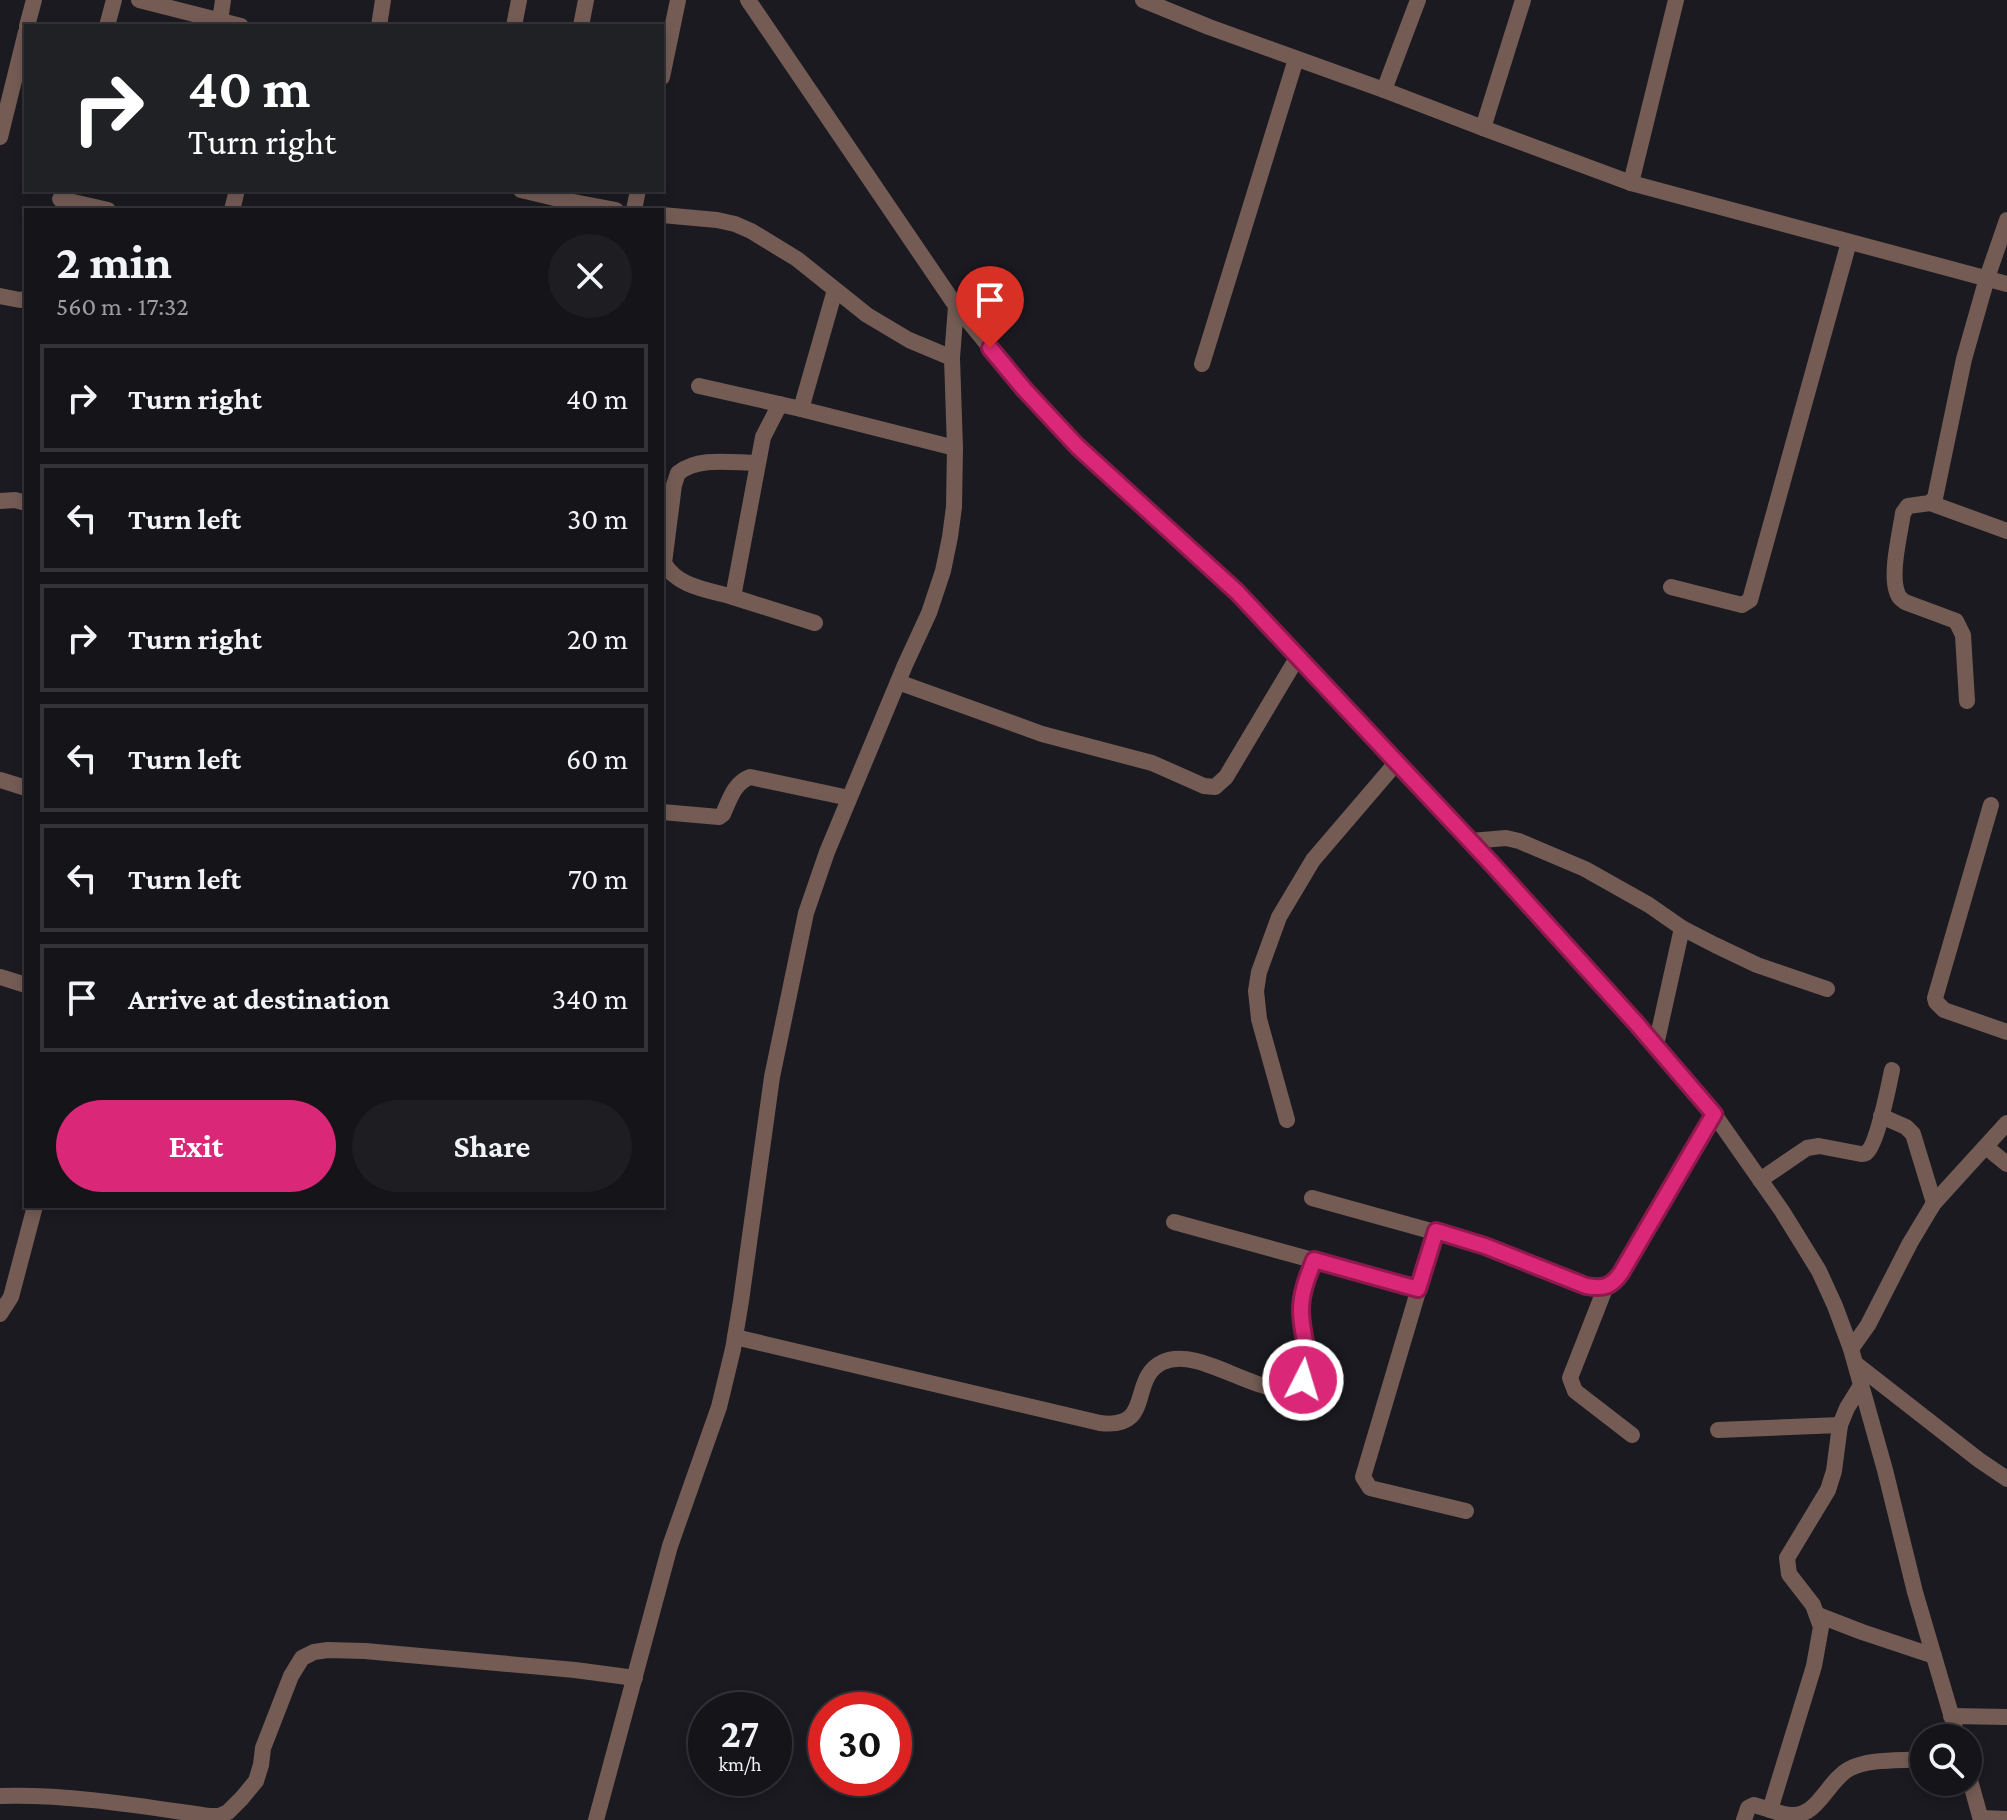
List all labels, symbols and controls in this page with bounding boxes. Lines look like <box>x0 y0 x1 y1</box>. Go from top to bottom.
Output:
icon: right <box>56 56 160 160</box>
text: 40 m <box>188 57 310 119</box>
text: Turn right <box>188 122 336 162</box>
button: close <box>548 234 632 318</box>
text: 2 min <box>56 235 172 288</box>
pin <box>956 266 1024 348</box>
icon: arrive <box>968 278 1012 322</box>
text: 560 m · 17:32 <box>56 292 189 321</box>
icon: right <box>60 376 104 420</box>
text: Turn right <box>128 382 262 415</box>
text: 40 m <box>566 382 628 415</box>
icon: left <box>60 496 104 540</box>
text: Turn left <box>128 502 241 535</box>
text: 30 m <box>567 502 628 535</box>
icon: right <box>60 616 104 660</box>
text: Turn right <box>128 622 262 655</box>
text: 20 m <box>567 622 628 655</box>
icon: left <box>60 736 104 780</box>
text: Turn left <box>128 742 241 775</box>
text: 60 m <box>566 742 628 775</box>
icon: left <box>60 856 104 900</box>
text: Turn left <box>128 862 241 895</box>
text: 70 m <box>568 862 628 895</box>
icon: arrive <box>60 976 104 1020</box>
text: Arrive at destination <box>128 982 390 1015</box>
text: 340 m <box>552 982 628 1015</box>
button: Exit <box>56 1100 336 1192</box>
button: Share <box>352 1100 632 1192</box>
position arrow <box>1261 1338 1345 1422</box>
speed limit sign: 30 <box>808 1692 912 1796</box>
text: 27 <box>721 1711 759 1756</box>
map controls <box>1910 1724 1982 1796</box>
button: search <box>1910 1724 1982 1796</box>
text: km/h <box>718 1753 762 1775</box>

